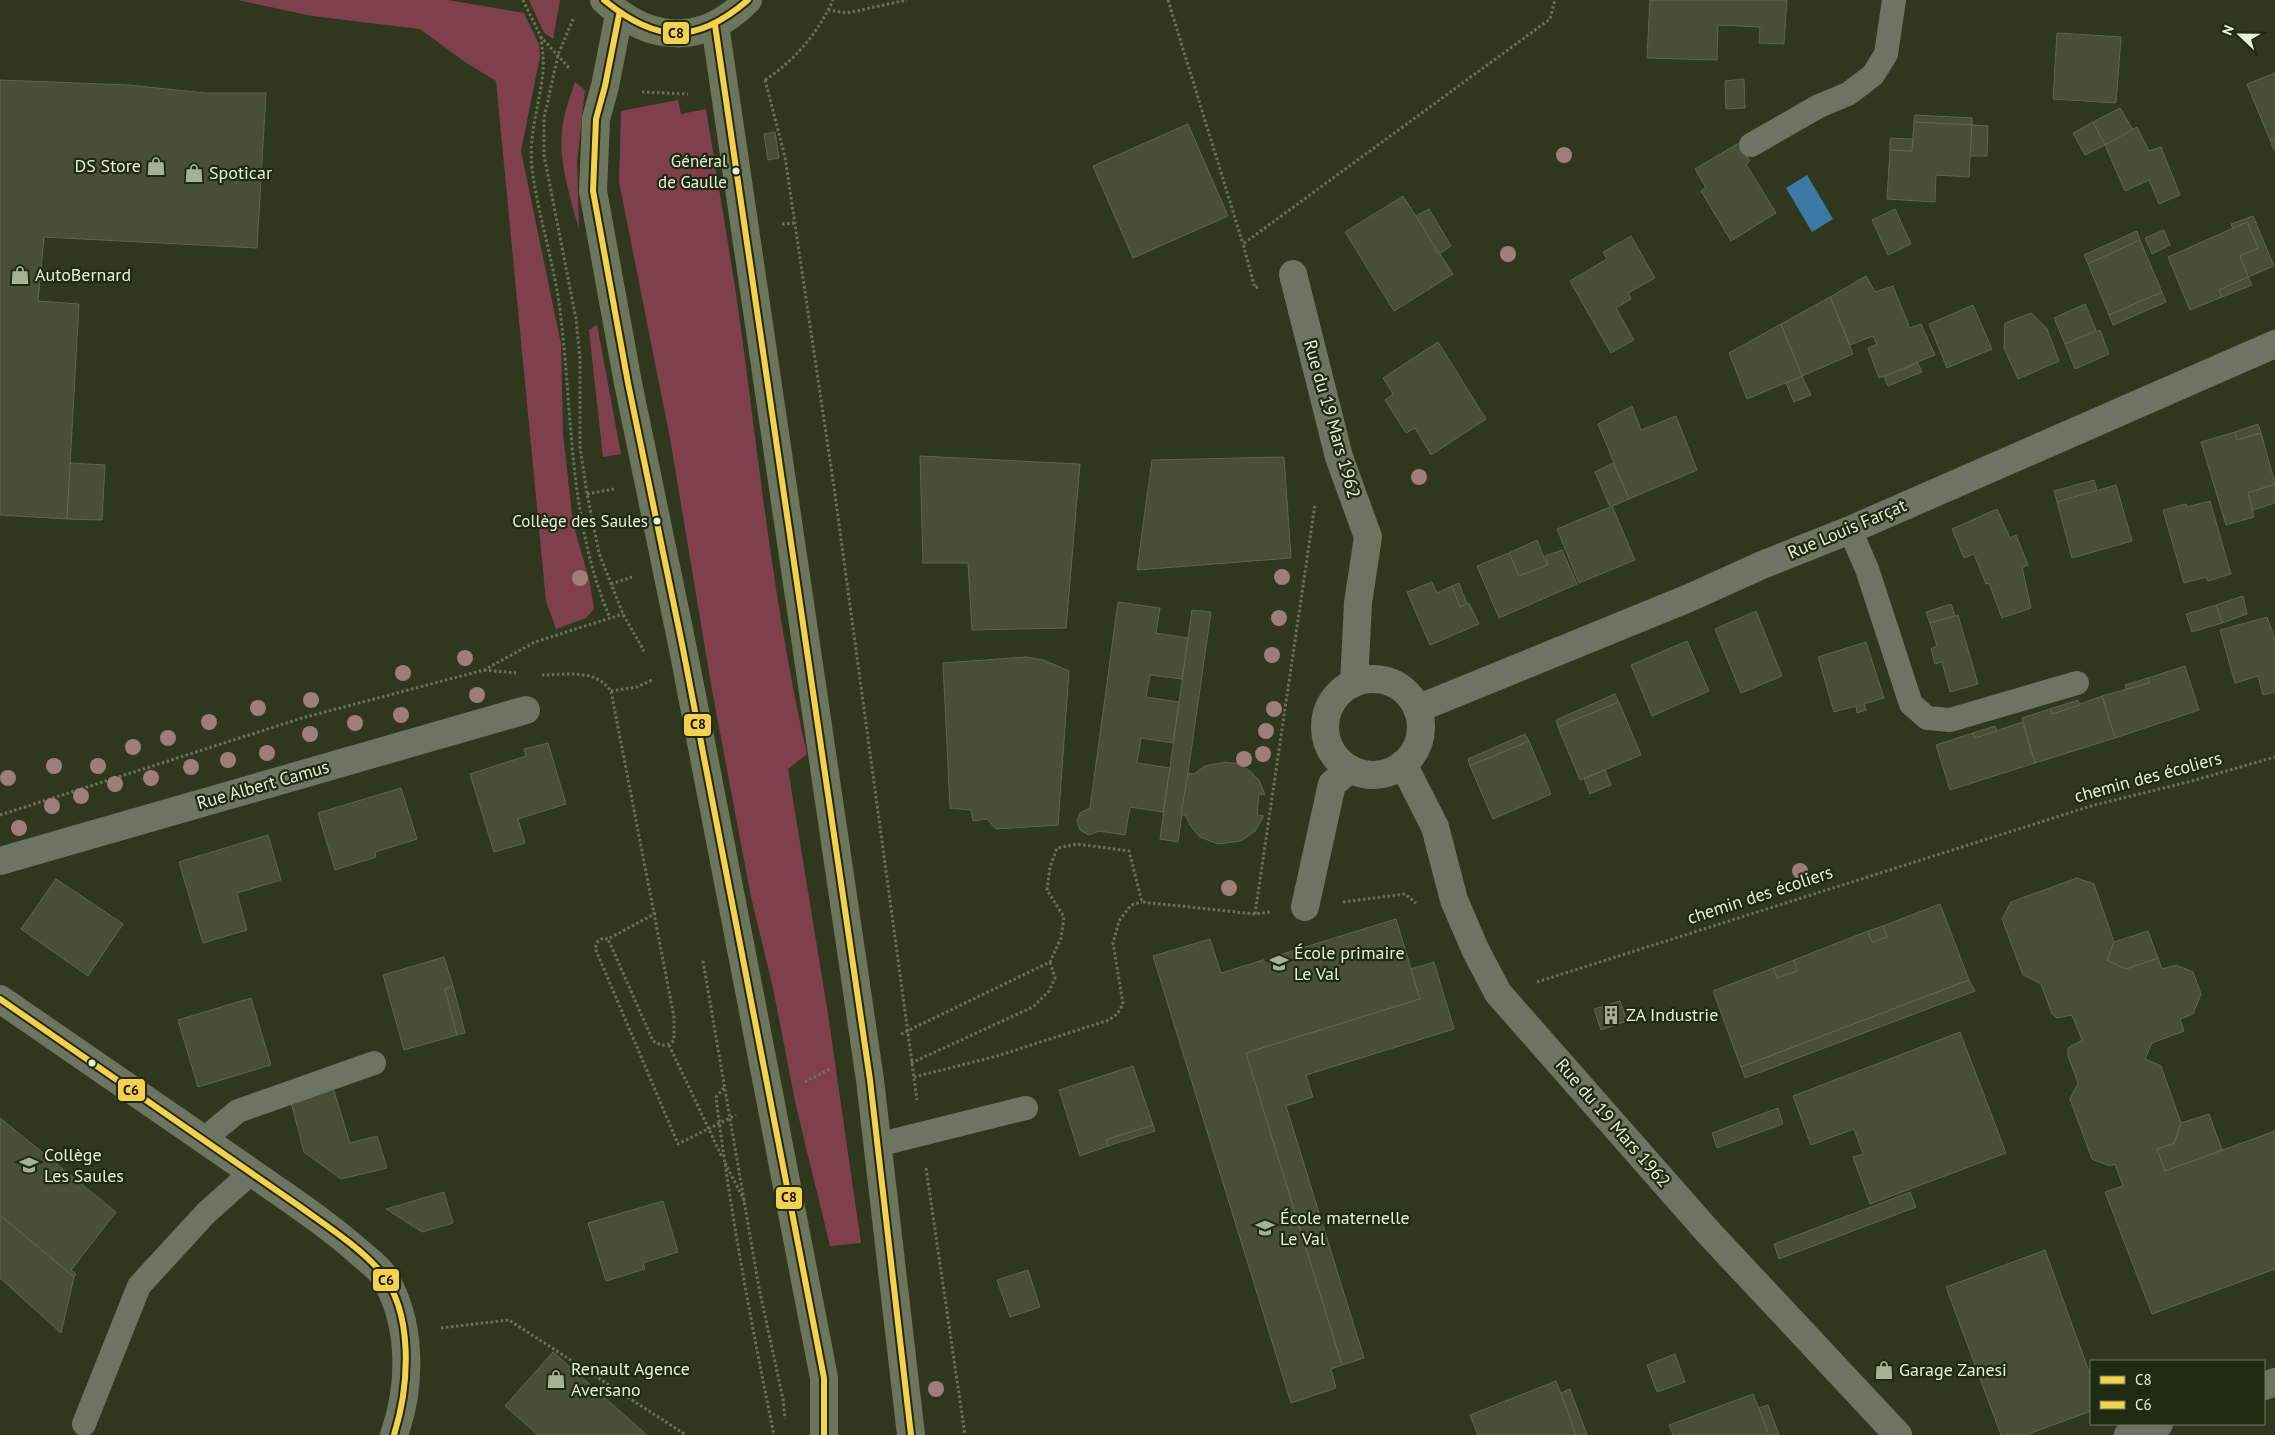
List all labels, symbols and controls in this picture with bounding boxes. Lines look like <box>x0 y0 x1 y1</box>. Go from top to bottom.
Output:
north arrow <box>2215 10 2265 60</box>
line badge: C8 <box>662 21 690 45</box>
text: N <box>2218 22 2238 38</box>
text: C8 <box>668 24 684 42</box>
place label: Général de Gaulle <box>658 150 727 193</box>
place label: DS Store <box>74 154 141 177</box>
shop icon: DS Store <box>145 155 167 177</box>
place label: Spoticar <box>209 161 272 184</box>
shop icon: Spoticar <box>183 162 205 184</box>
marker: Général de Gaulle <box>731 166 741 176</box>
place label: AutoBernard <box>35 263 131 286</box>
shop icon: AutoBernard <box>9 264 31 286</box>
street label: Rue du 19 Mars 1962 <box>1299 337 1366 501</box>
street label: Rue Louis Farçat <box>1784 493 1910 564</box>
place label: Collège des Saules <box>512 510 648 532</box>
marker: Collège des Saules <box>652 516 662 526</box>
line badge: C8 <box>683 713 712 737</box>
text: C8 <box>690 715 706 733</box>
street label: chemin des écoliers <box>2072 746 2224 807</box>
street label: Rue Albert Camus <box>194 755 332 814</box>
street label: chemin des écoliers <box>1684 860 1836 929</box>
place label: École primaire Le Val <box>1294 941 1405 985</box>
school or university icon: École primaire Le Val <box>1268 952 1290 974</box>
place label: ZA Industrie <box>1626 1003 1718 1026</box>
building icon: ZA Industrie <box>1600 1004 1622 1026</box>
street label: Rue du 19 Mars 1962 <box>1551 1053 1676 1192</box>
unlabelled marker <box>87 1058 97 1068</box>
line badge: C6 <box>117 1078 146 1102</box>
text: C6 <box>123 1081 139 1099</box>
place label: Collège Les Saules <box>44 1143 124 1187</box>
school or university icon: Collège Les Saules <box>18 1154 40 1176</box>
line badge: C8 <box>775 1186 803 1210</box>
text: C8 <box>781 1188 797 1206</box>
place label: École maternelle Le Val <box>1280 1206 1410 1250</box>
school or university icon: École maternelle Le Val <box>1254 1217 1276 1239</box>
line badge: C6 <box>372 1268 400 1292</box>
text: C6 <box>378 1271 394 1289</box>
place label: Renault Agence Aversano <box>571 1357 690 1401</box>
place label: Garage Zanesi <box>1899 1358 2007 1381</box>
shop icon: Garage Zanesi <box>1873 1359 1895 1381</box>
legend <box>2090 1360 2265 1425</box>
shop icon: Renault Agence Aversano <box>545 1368 567 1390</box>
text: C8 <box>2135 1370 2152 1389</box>
text: C6 <box>2135 1395 2152 1414</box>

